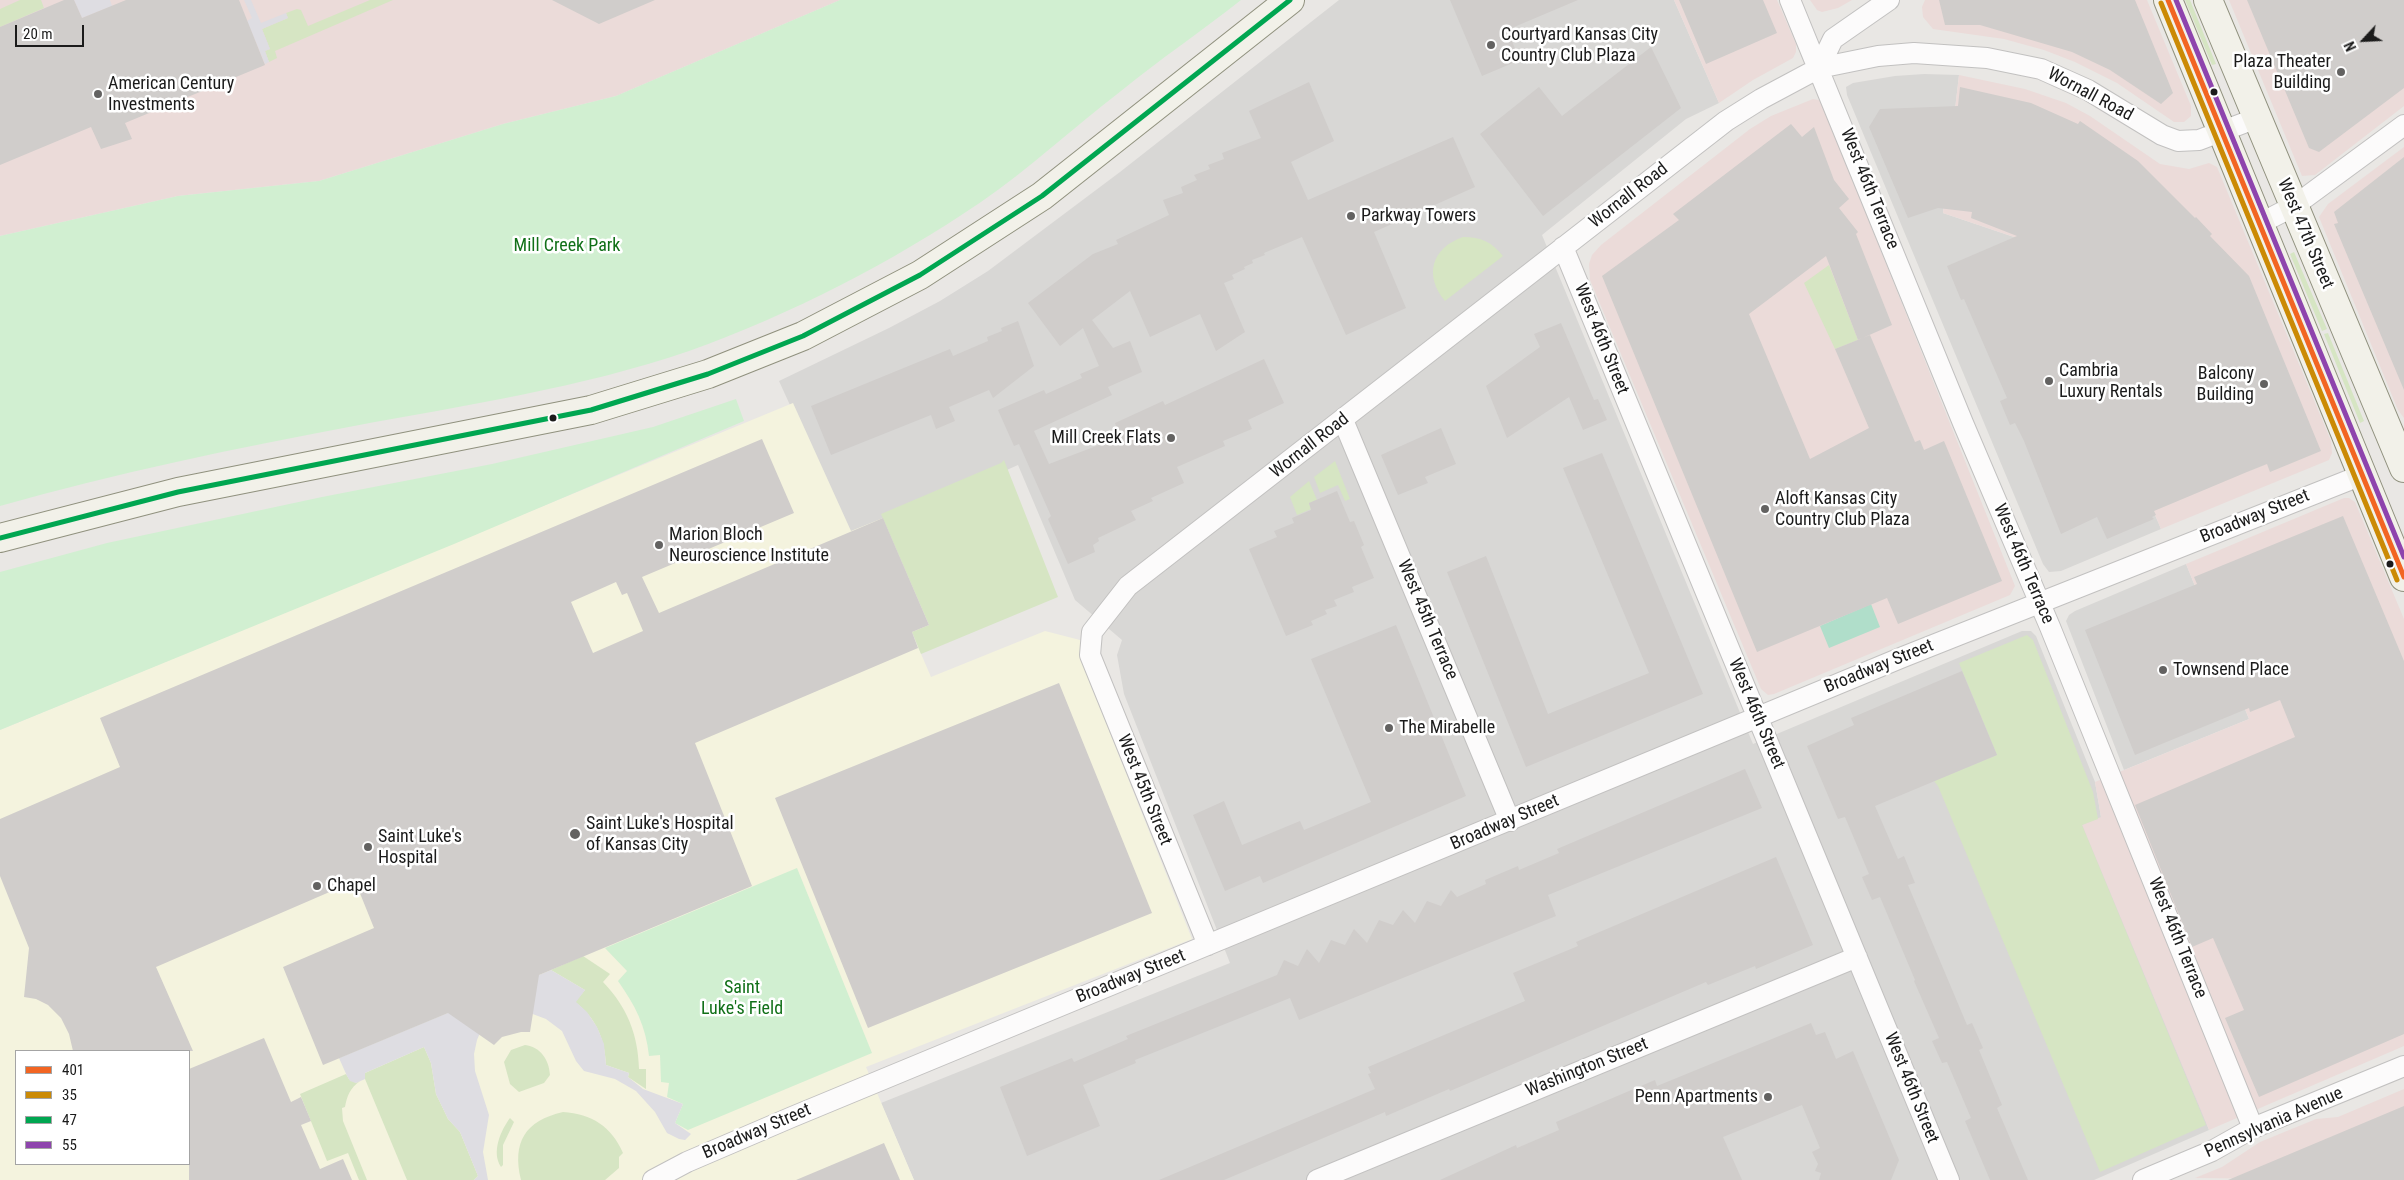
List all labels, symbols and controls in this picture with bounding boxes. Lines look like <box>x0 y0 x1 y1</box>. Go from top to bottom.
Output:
scale bar <box>18 15 86 47</box>
north arrow <box>2339 15 2389 65</box>
place label: Courtyard Kansas City Country Club Plaza <box>1501 24 1658 66</box>
text: 20 m <box>23 25 53 43</box>
marker: Courtyard Kansas City Country Club Plaza <box>1485 39 1497 51</box>
text: N <box>2341 39 2359 54</box>
place label: Plaza Theater Building <box>2233 51 2331 94</box>
street label: Wornall Road <box>2044 63 2136 127</box>
marker: Plaza Theater Building <box>2335 66 2347 78</box>
place label: American Century Investments <box>108 73 234 116</box>
unlabelled marker <box>2209 87 2219 97</box>
marker: American Century Investments <box>92 88 104 100</box>
street label: West 46th Terrace <box>1835 125 1903 253</box>
street label: Wornall Road <box>1585 159 1673 233</box>
street label: West 47th Street <box>2272 176 2338 292</box>
place label: Parkway Towers <box>1361 205 1476 227</box>
marker: Parkway Towers <box>1345 210 1357 222</box>
park label: Mill Creek Park <box>514 235 620 257</box>
street label: West 46th Street <box>1569 280 1633 398</box>
place label: Cambria Luxury Rentals <box>2059 360 2163 402</box>
place label: Balcony Building <box>2197 363 2254 406</box>
marker: Cambria Luxury Rentals <box>2043 375 2055 387</box>
marker: Balcony Building <box>2258 378 2270 390</box>
street label: Wornall Road <box>1266 409 1354 483</box>
unlabelled marker <box>548 413 558 423</box>
place label: Mill Creek Flats <box>1051 427 1161 449</box>
marker: Mill Creek Flats <box>1165 432 1177 444</box>
street label: Broadway Street <box>2197 485 2313 549</box>
place label: Aloft Kansas City Country Club Plaza <box>1775 488 1910 530</box>
street label: West 46th Terrace <box>1988 501 2058 627</box>
marker: Aloft Kansas City Country Club Plaza <box>1759 503 1771 515</box>
place label: Marion Bloch Neuroscience Institute <box>669 524 829 566</box>
marker: Marion Bloch Neuroscience Institute <box>653 539 665 551</box>
street label: West 45th Terrace <box>1392 557 1462 683</box>
unlabelled marker <box>2385 559 2395 569</box>
street label: Broadway Street <box>1821 635 1937 699</box>
street label: West 46th Street <box>1723 656 1789 772</box>
place label: Townsend Place <box>2173 659 2289 681</box>
marker: Townsend Place <box>2157 664 2169 676</box>
place label: The Mirabelle <box>1399 717 1495 739</box>
marker: The Mirabelle <box>1383 722 1395 734</box>
street label: West 45th Street <box>1112 731 1176 849</box>
street label: Broadway Street <box>1448 790 1562 856</box>
place label: Saint Luke's Hospital of Kansas City <box>586 813 734 856</box>
place label: Saint Luke's Hospital <box>378 826 462 869</box>
marker: Saint Luke's Hospital of Kansas City <box>568 827 582 841</box>
marker: Saint Luke's Hospital <box>362 841 374 853</box>
street label: West 46th Terrace <box>2143 874 2211 1002</box>
place label: Chapel <box>327 875 376 897</box>
marker: Chapel <box>311 880 323 892</box>
street label: Broadway Street <box>1073 945 1189 1009</box>
park label: Saint Luke's Field <box>701 977 783 1020</box>
street label: West 46th Street <box>1879 1029 1943 1147</box>
street label: Washington Street <box>1523 1034 1651 1102</box>
legend <box>15 1050 190 1165</box>
text: 401 <box>62 1061 84 1079</box>
street label: Pennsylvania Avenue <box>2201 1083 2347 1163</box>
text: 35 <box>62 1086 77 1104</box>
place label: Penn Apartments <box>1635 1086 1758 1108</box>
marker: Penn Apartments <box>1762 1091 1774 1103</box>
street label: Broadway Street <box>700 1099 814 1165</box>
text: 47 <box>62 1111 77 1129</box>
text: 55 <box>62 1136 77 1154</box>

